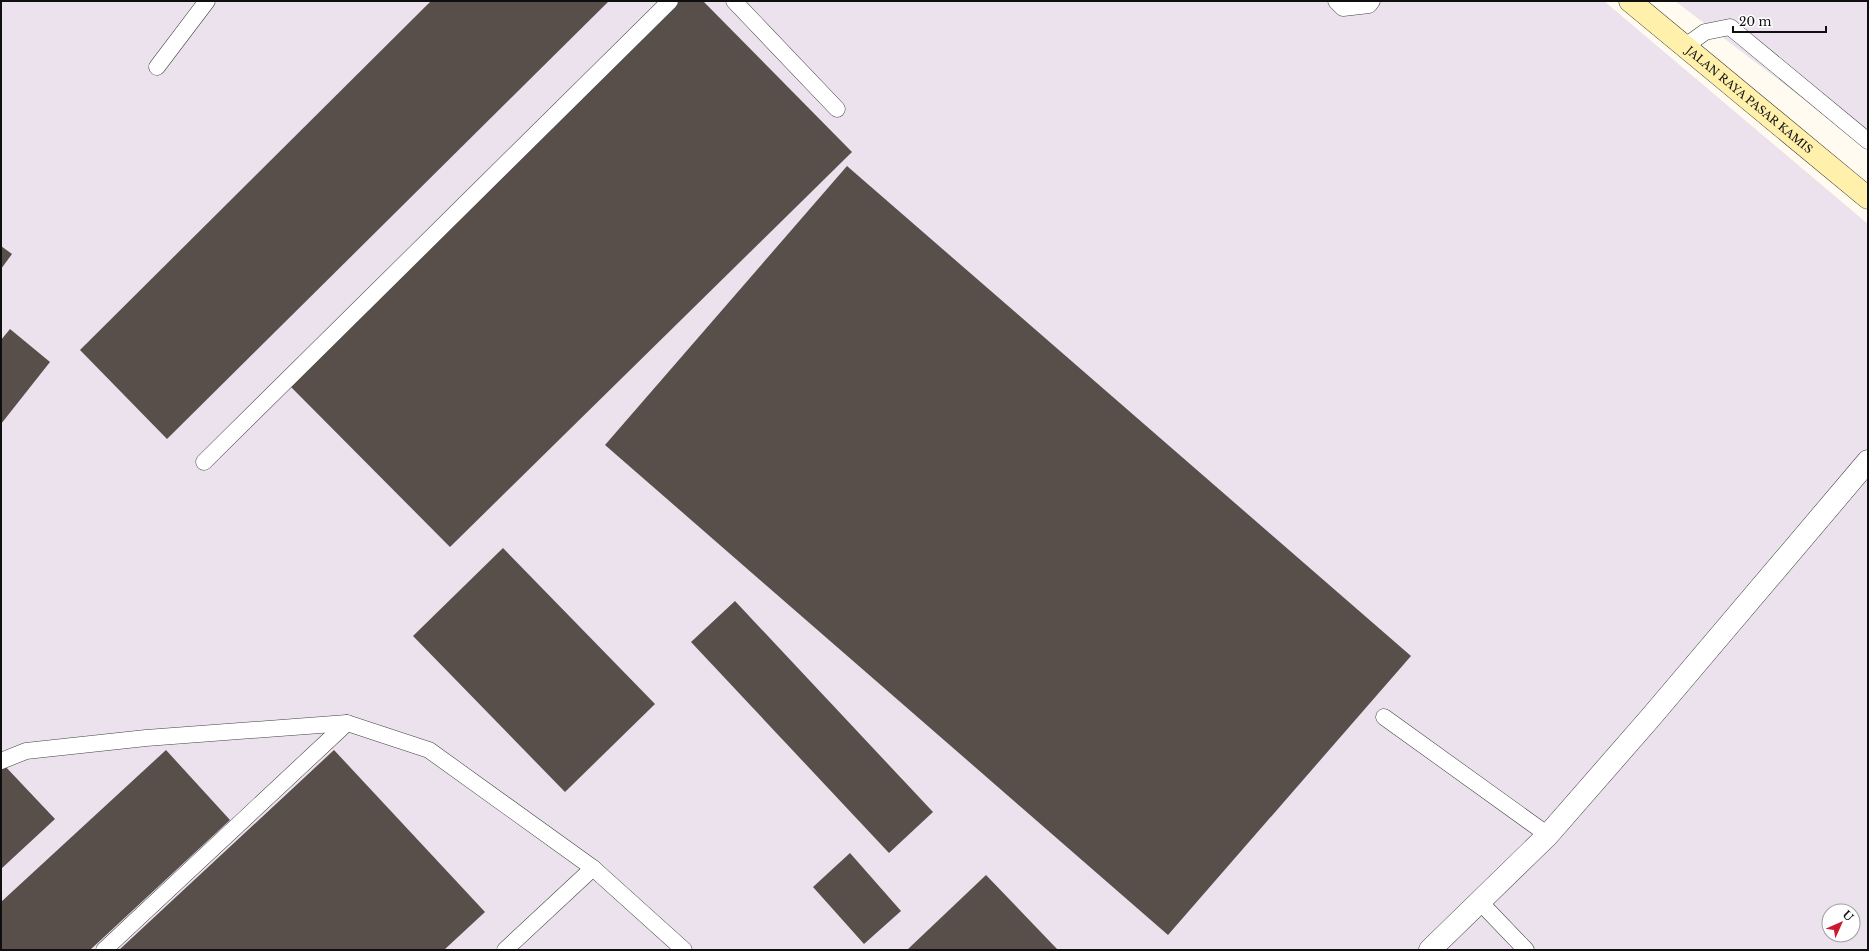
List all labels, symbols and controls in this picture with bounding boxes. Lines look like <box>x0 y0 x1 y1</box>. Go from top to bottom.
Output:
scale bar <box>1733 8 1826 34</box>
text: 20 m <box>1739 14 1771 29</box>
street label: JALAN RAYA PASAR KAMIS <box>1682 42 1816 156</box>
north arrow <box>1821 903 1861 943</box>
text: U <box>1840 908 1857 925</box>

